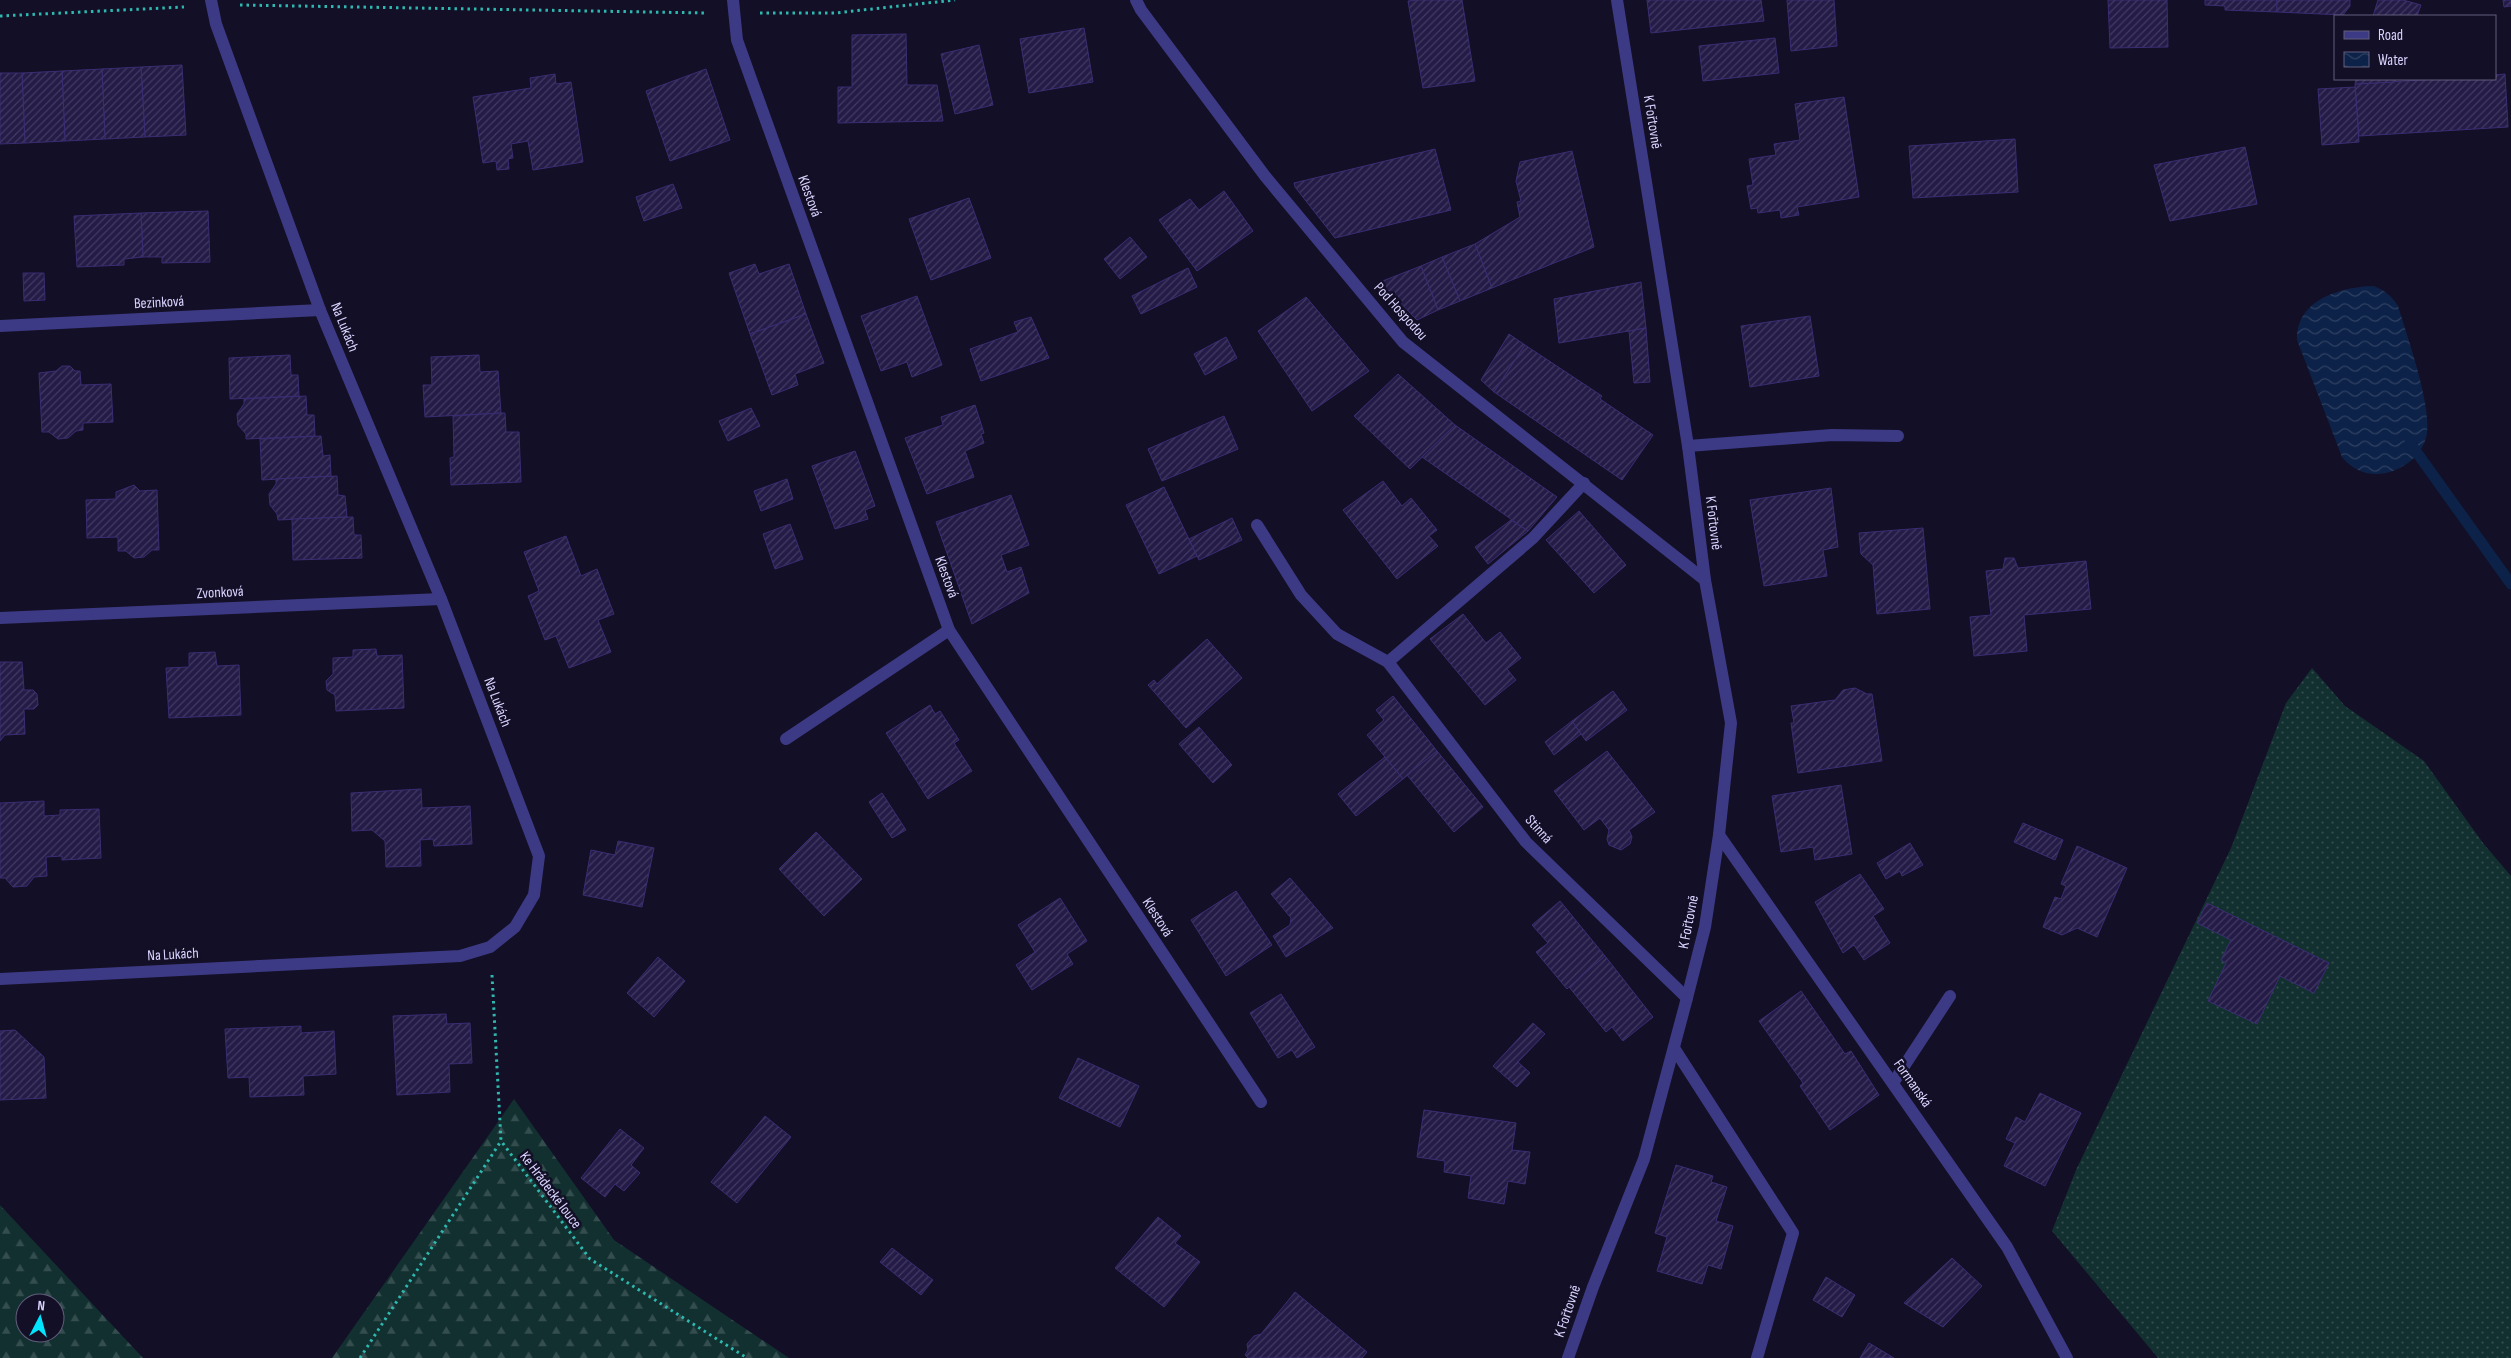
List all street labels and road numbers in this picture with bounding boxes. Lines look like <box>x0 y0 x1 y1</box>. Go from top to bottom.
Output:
street label: K Fořtovně <box>1639 94 1666 150</box>
street label: Klestová <box>793 173 826 220</box>
street label: Pod Hospodou <box>1370 278 1432 344</box>
street label: Bezinková <box>133 292 185 313</box>
street label: Na Lukách <box>326 300 363 355</box>
street label: K Fořtovně <box>1701 495 1726 551</box>
street label: Klestová <box>930 554 963 601</box>
street label: Zvonková <box>196 582 244 603</box>
street label: Na Lukách <box>479 675 516 730</box>
street label: Stinná <box>1521 811 1557 848</box>
street label: Klestová <box>1138 894 1177 941</box>
street label: K Fořtovně <box>1674 894 1703 951</box>
street label: Na Lukách <box>147 944 199 965</box>
street label: Formanská <box>1889 1055 1936 1111</box>
street label: Ke Hrádecké louce <box>515 1148 586 1233</box>
street label: K Fořtovně <box>1550 1282 1585 1340</box>

